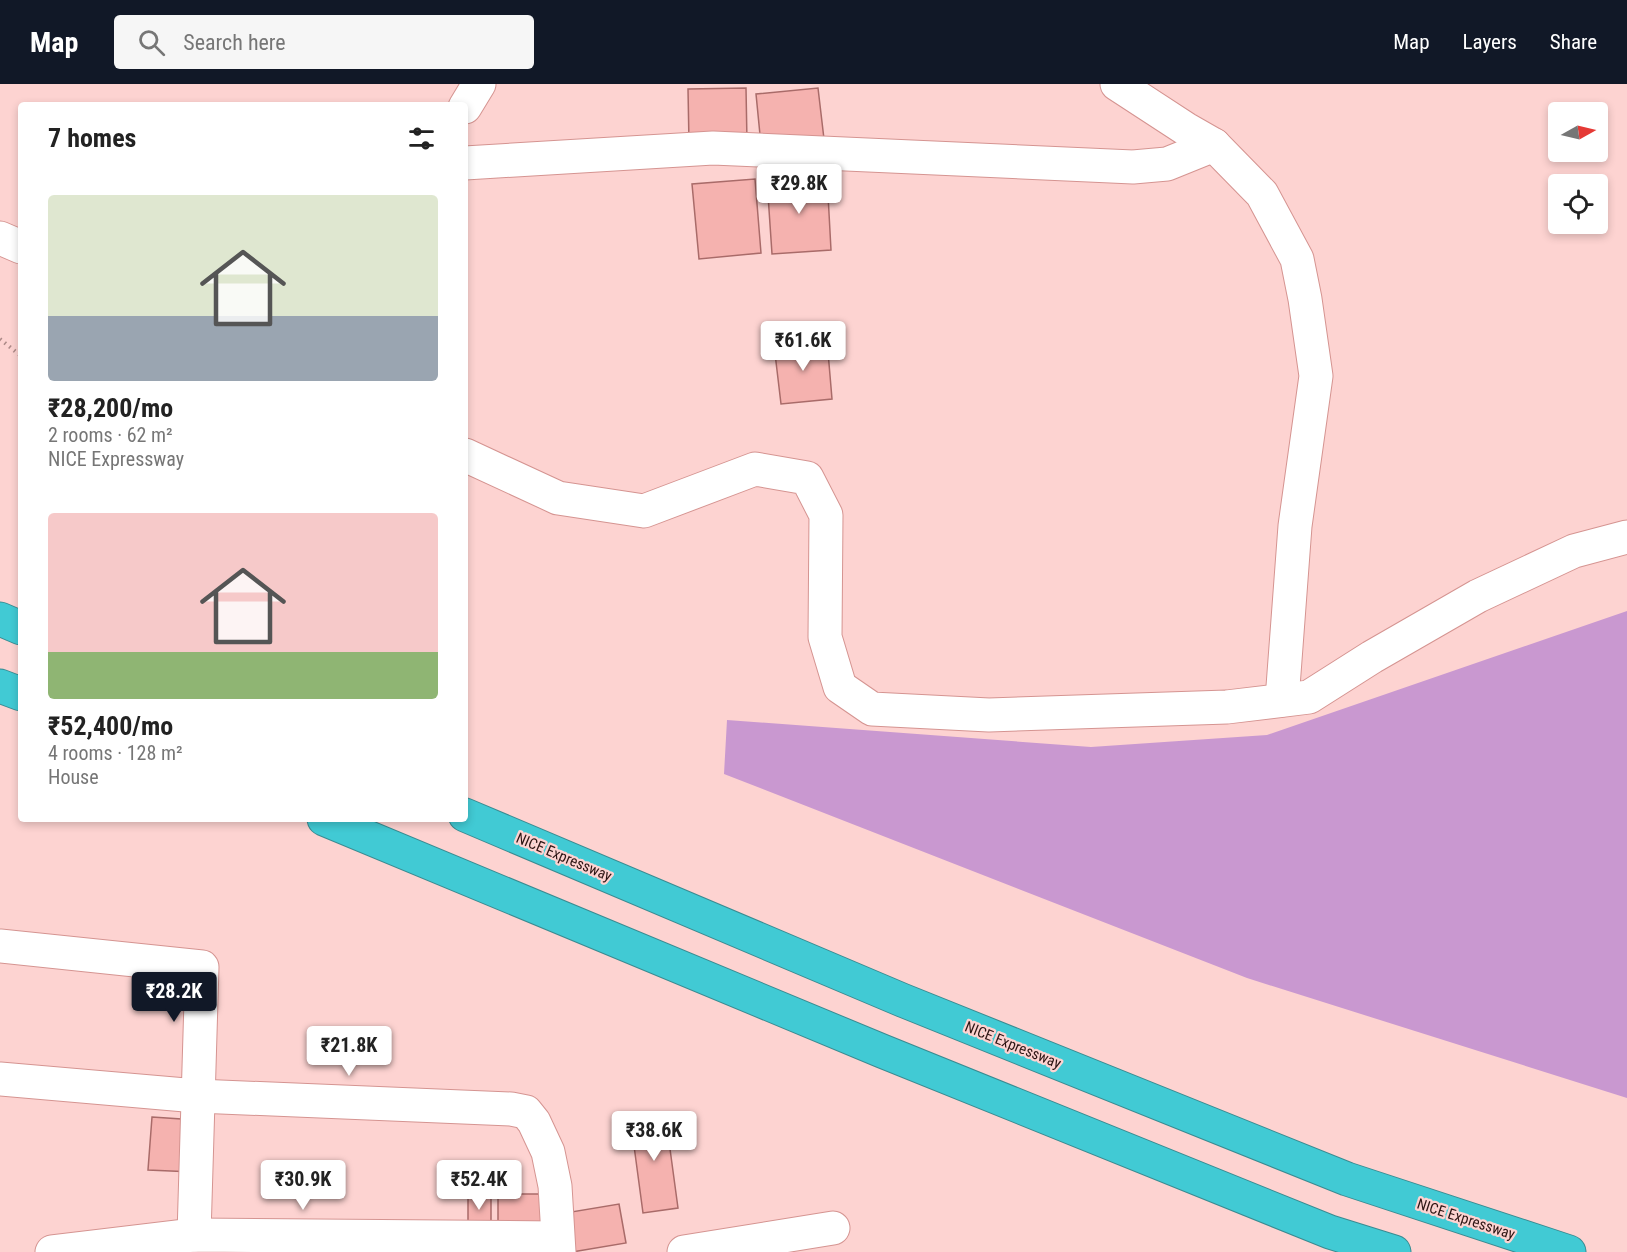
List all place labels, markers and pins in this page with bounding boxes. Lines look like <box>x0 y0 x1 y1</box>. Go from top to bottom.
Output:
pin: ₹29.8K <box>750 164 848 215</box>
pin: ₹61.6K <box>754 321 852 372</box>
pin: ₹28.2K <box>125 972 223 1023</box>
pin: ₹21.8K <box>300 1026 398 1077</box>
pin: ₹38.6K <box>605 1111 703 1162</box>
pin: ₹30.9K <box>254 1160 352 1211</box>
pin: ₹52.4K <box>430 1160 528 1211</box>

